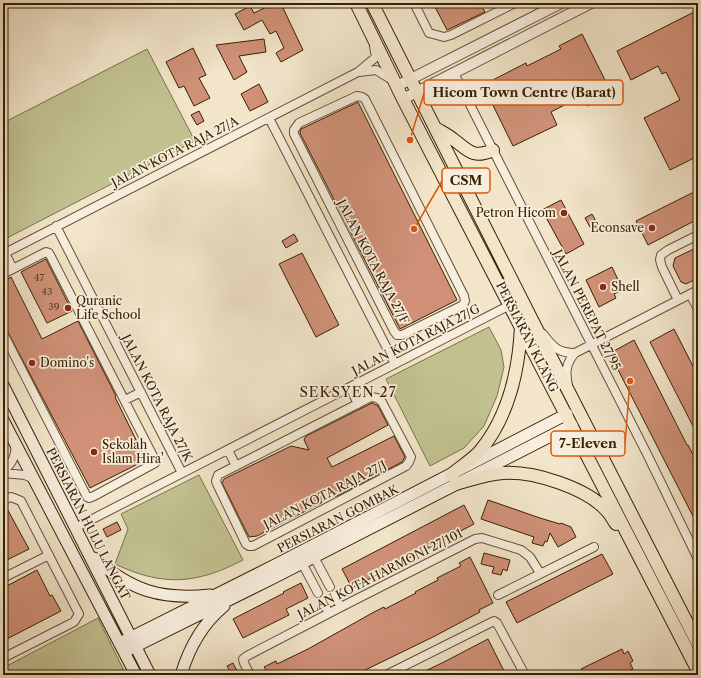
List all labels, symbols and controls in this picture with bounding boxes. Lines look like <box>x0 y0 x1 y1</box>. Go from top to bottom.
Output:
callout: Hicom Town Centre (Barat) <box>424 80 623 105</box>
text: Hicom Town Centre (Barat) <box>433 84 616 100</box>
street label: JALAN KOTA RAJA 27/A <box>107 112 242 191</box>
callout: CSM <box>442 168 490 193</box>
text: CSM <box>450 172 482 188</box>
street label: JALAN KOTA RAJA 27/F <box>333 195 413 327</box>
place label: Petron Hicom <box>476 205 556 220</box>
marker: Petron Hicom <box>559 208 569 218</box>
place label: Econsave <box>590 220 644 235</box>
marker: Econsave <box>647 223 657 233</box>
street label: JALAN PEREPAT 27/95 <box>550 245 624 373</box>
house number: 47 <box>34 271 44 284</box>
street label: PERSIARAN KLANG <box>493 279 562 395</box>
place label: Shell <box>611 279 640 294</box>
marker: Shell <box>598 282 608 292</box>
house number: 43 <box>41 285 53 298</box>
place label: Quranic Life School <box>76 293 141 322</box>
house number: 39 <box>48 300 60 313</box>
street label: JALAN KOTA RAJA 27/G <box>348 301 482 379</box>
marker: Quranic Life School <box>63 303 73 313</box>
street label: JALAN KOTA RAJA 27/K <box>118 330 196 465</box>
place label: Domino's <box>40 355 94 370</box>
marker: Domino's <box>27 358 37 368</box>
district label: SEKSYEN 27 <box>299 383 397 401</box>
callout: 7-Eleven <box>551 431 625 456</box>
text: 7-Eleven <box>559 435 617 451</box>
place label: Sekolah Islam Hira' <box>102 437 164 466</box>
street label: PERSIARAN HULU LANGAT <box>43 445 134 602</box>
marker: Sekolah Islam Hira' <box>89 447 99 457</box>
street label: JALAN KOTA RAJA 27/J <box>259 457 389 533</box>
street label: PERSIARAN GOMBAK <box>275 481 402 556</box>
street label: JALAN KOTA HARMONI 27/101 <box>293 525 465 623</box>

